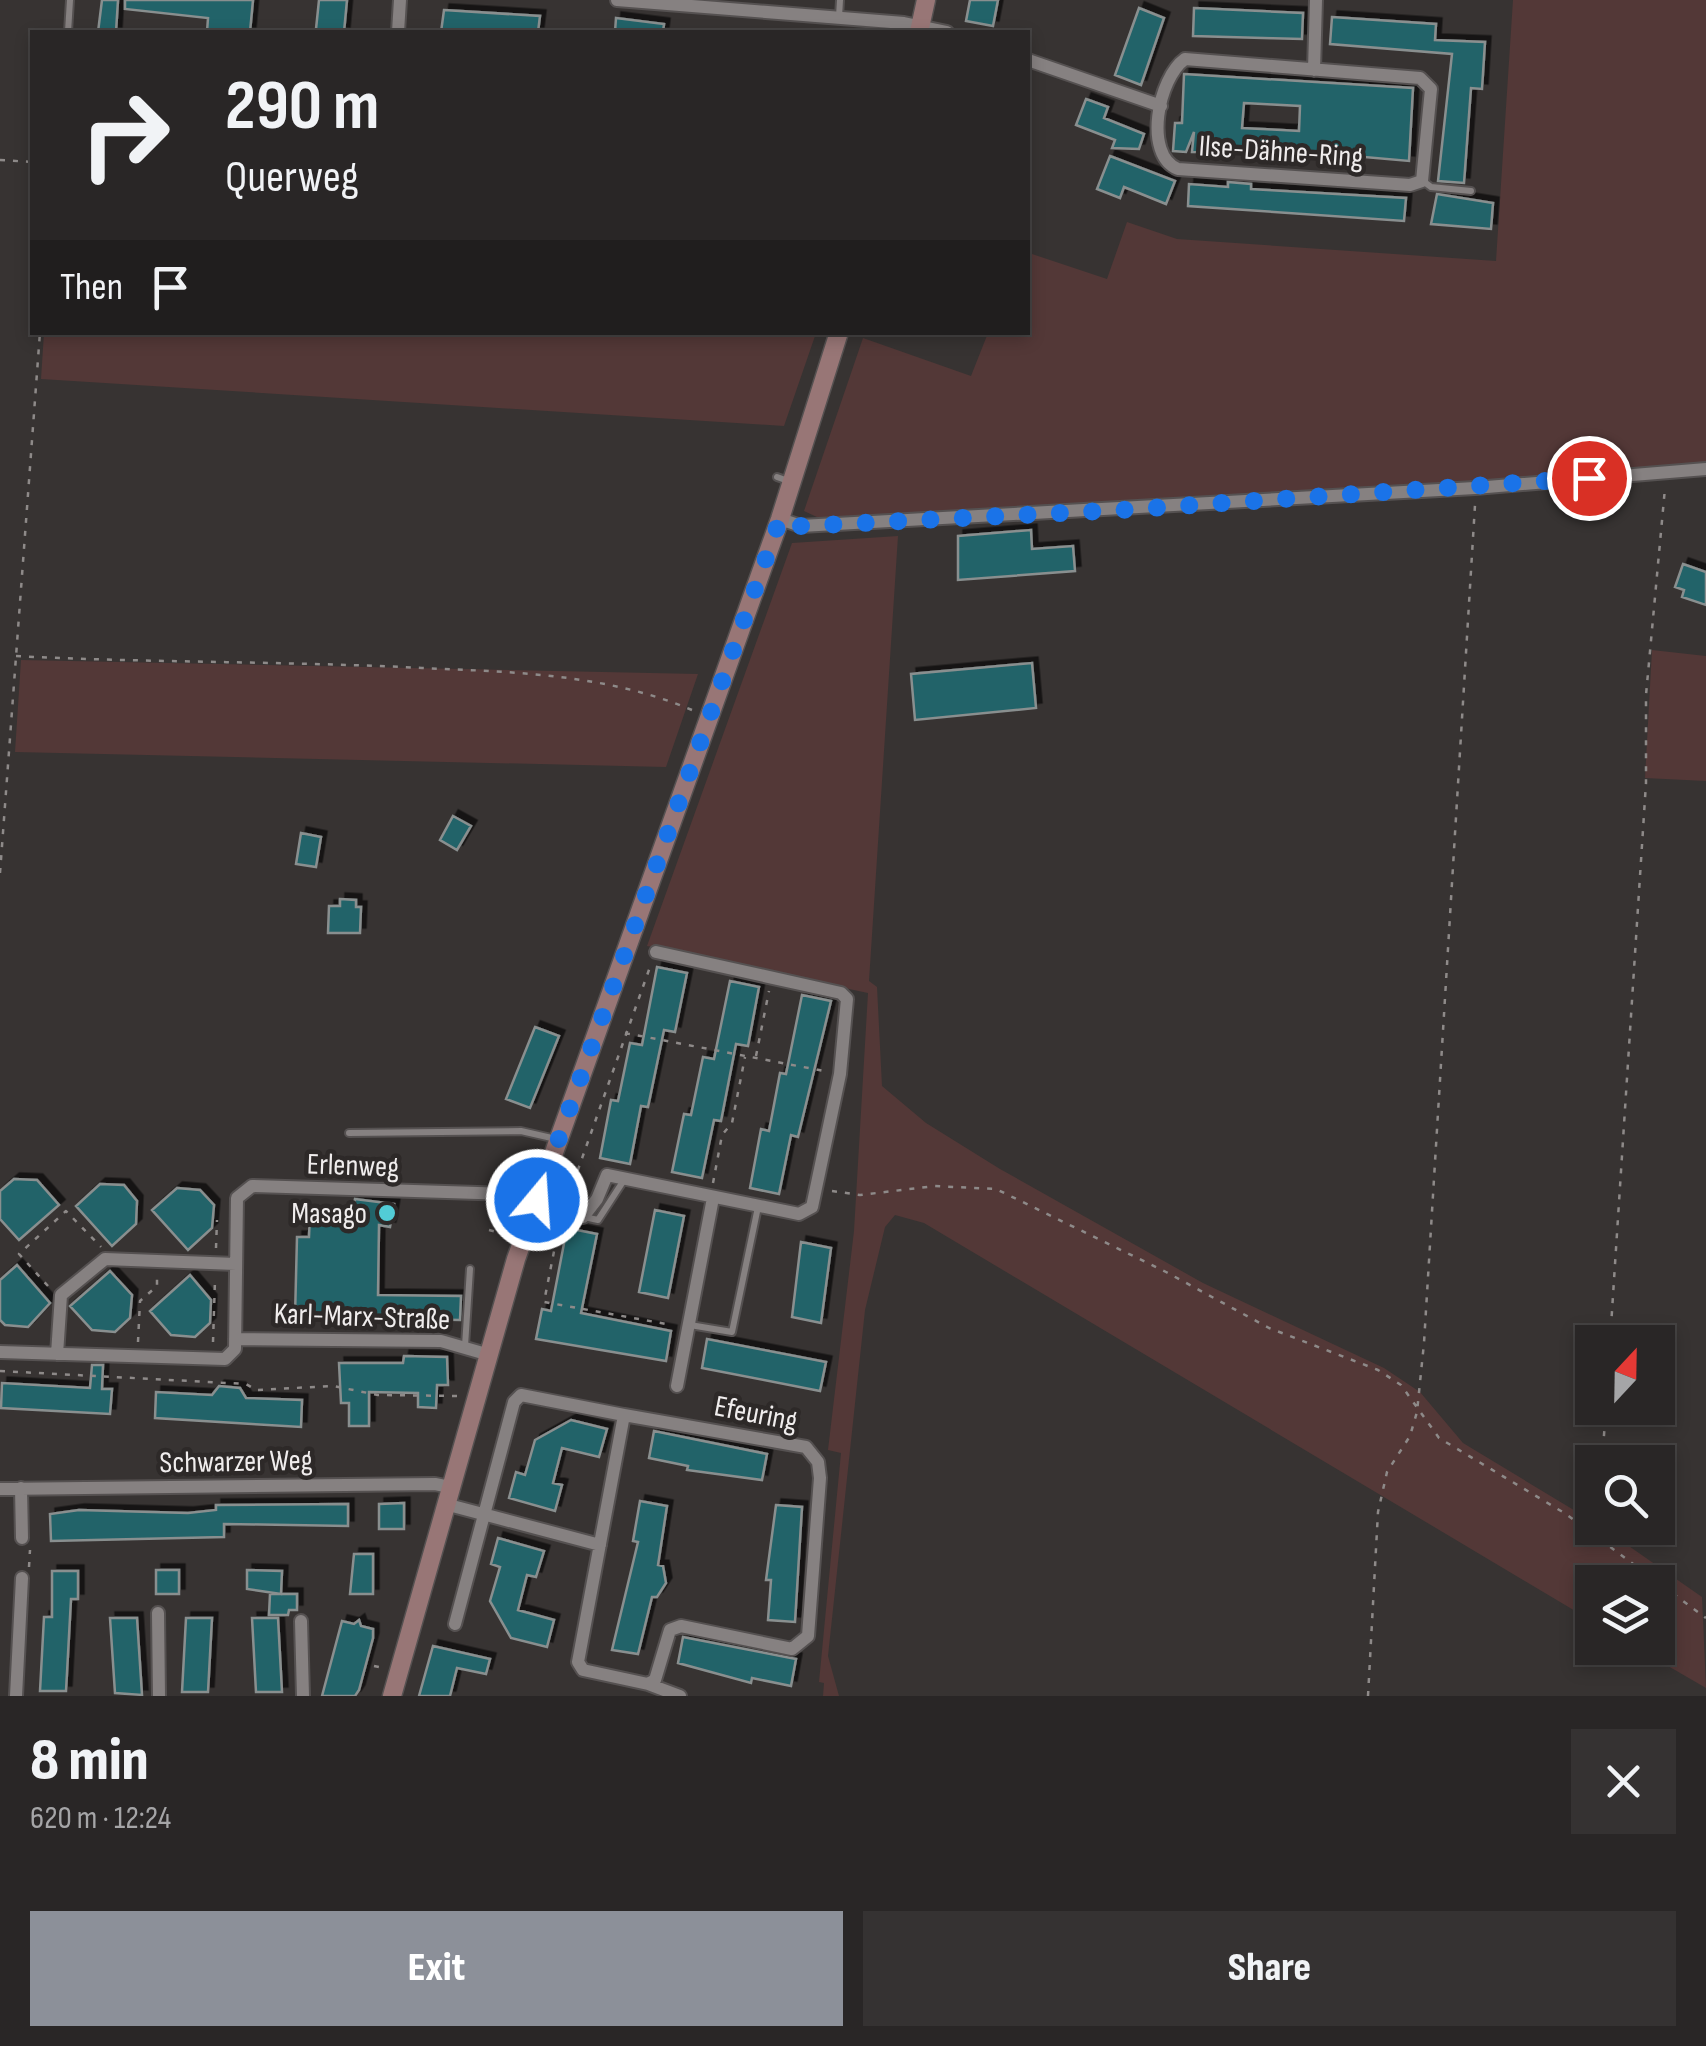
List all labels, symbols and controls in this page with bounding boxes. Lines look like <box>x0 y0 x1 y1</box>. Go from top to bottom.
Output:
text: 290 m <box>225 65 380 149</box>
icon: right <box>60 70 190 200</box>
street label: Ilse-Dähne-Ring <box>1198 128 1364 176</box>
text: Querweg <box>225 150 359 205</box>
icon: arrive <box>143 260 198 315</box>
text: Then <box>60 265 123 310</box>
pin <box>1547 436 1632 521</box>
icon: arrive <box>1562 451 1617 506</box>
street label: Erlenweg <box>306 1146 400 1186</box>
position arrow <box>485 1148 589 1252</box>
place label: Masago <box>291 1196 367 1232</box>
marker: Masago <box>376 1202 398 1224</box>
street label: Karl-Marx-Straße <box>273 1296 451 1338</box>
north arrow <box>1575 1325 1675 1425</box>
map controls <box>1575 1325 1675 1665</box>
street label: Efeuring <box>711 1388 800 1440</box>
street label: Schwarzer Weg <box>159 1443 313 1481</box>
button: search <box>1575 1445 1675 1545</box>
button: layers <box>1575 1565 1675 1665</box>
text: 8 min <box>30 1725 149 1797</box>
button: close <box>1571 1729 1676 1834</box>
text: 620 m · 12:24 <box>30 1799 171 1838</box>
button: Exit <box>30 1911 843 2026</box>
button: Share <box>863 1911 1676 2026</box>

